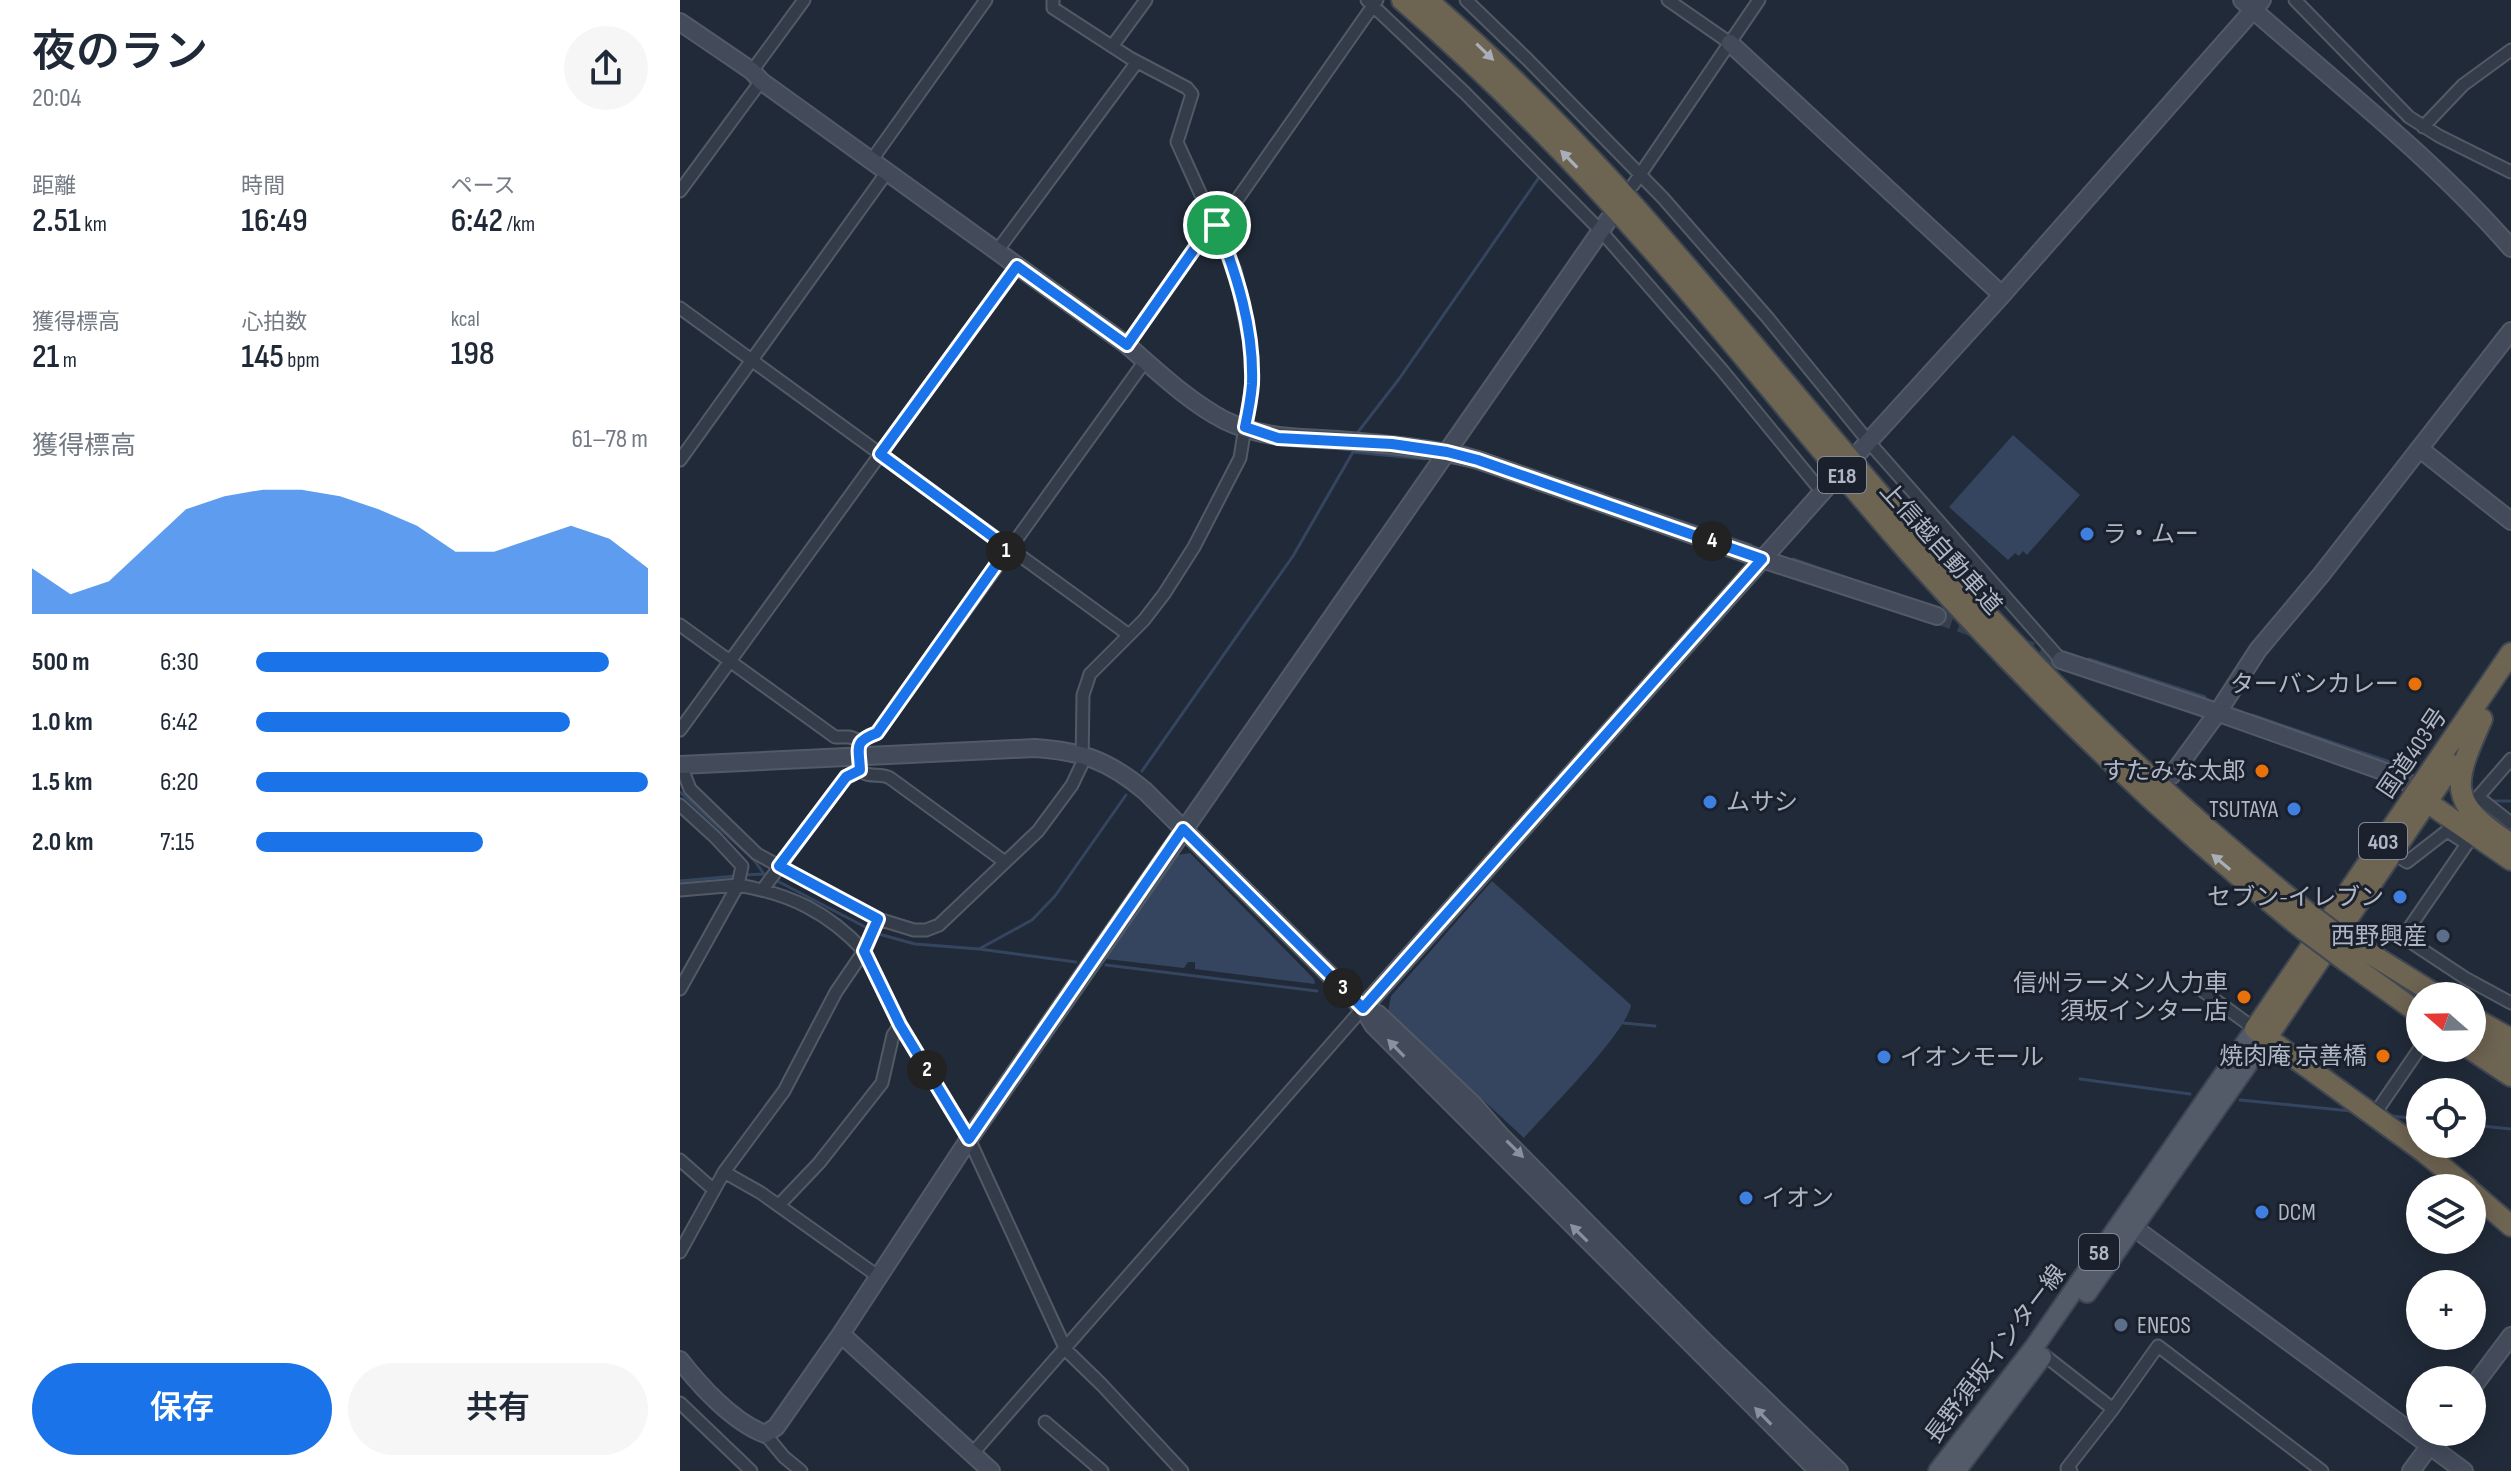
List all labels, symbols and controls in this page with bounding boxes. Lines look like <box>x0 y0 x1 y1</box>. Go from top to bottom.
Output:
text: 夜のラン <box>32 26 208 79</box>
button: share <box>564 26 648 110</box>
one-way arrow <box>1475 43 1494 61</box>
text: 20:04 <box>32 83 81 114</box>
one-way arrow <box>1560 150 1578 169</box>
text: 距離 <box>32 173 76 200</box>
text: 時間 <box>241 173 285 200</box>
text: ペース <box>451 173 516 200</box>
pin <box>1183 191 1251 259</box>
text: 2.51 <box>32 200 81 241</box>
text: 16:49 <box>241 200 308 241</box>
text: 6:42 <box>451 200 503 241</box>
icon: arrive <box>1195 203 1239 247</box>
text: km <box>81 211 107 238</box>
text: /km <box>503 211 535 238</box>
text: kcal <box>451 306 480 333</box>
text: 獲得標高 <box>32 309 120 336</box>
text: 心拍数 <box>241 309 307 336</box>
text: 198 <box>451 333 495 374</box>
text: 21 <box>32 336 59 377</box>
text: 145 <box>241 336 284 377</box>
text: m <box>59 347 77 374</box>
text: bpm <box>284 347 320 374</box>
text: 61–78 m <box>572 424 648 455</box>
text: 獲得標高 <box>32 431 136 462</box>
road number: E18 <box>1818 457 1866 493</box>
street label: 上信越自動車道 <box>1874 476 2008 620</box>
place label: ラ・ムー <box>2103 520 2199 549</box>
pin: 4 <box>1692 521 1732 561</box>
marker: ラ・ムー <box>2078 525 2096 543</box>
text: 4 <box>1707 527 1717 554</box>
pin: 1 <box>986 531 1026 571</box>
text: 1 <box>1002 537 1010 564</box>
text: 500 m <box>32 647 89 678</box>
text: 6:30 <box>160 647 199 678</box>
place label: ターバンカレー <box>2230 670 2399 699</box>
marker: ターバンカレー <box>2406 675 2424 693</box>
street label: 国道403号 <box>2372 703 2453 804</box>
text: 1.0 km <box>32 707 93 738</box>
text: 6:42 <box>160 707 198 738</box>
place label: すたみな太郎 <box>2102 757 2246 786</box>
marker: すたみな太郎 <box>2253 762 2271 780</box>
text: 1.5 km <box>32 767 92 798</box>
text: 6:20 <box>160 767 199 798</box>
place label: ムサシ <box>1726 788 1798 817</box>
marker: ムサシ <box>1701 793 1719 811</box>
place label: TSUTAYA <box>2209 795 2279 824</box>
marker: TSUTAYA <box>2285 800 2303 818</box>
road number: 403 <box>2359 823 2407 859</box>
text: 2.0 km <box>32 827 93 858</box>
text: 7:15 <box>160 827 195 858</box>
one-way arrow <box>2211 854 2231 871</box>
place label: セブン-イレブン <box>2207 883 2384 912</box>
marker: セブン-イレブン <box>2391 888 2409 906</box>
place label: 西野興産 <box>2331 922 2427 951</box>
marker: 西野興産 <box>2434 927 2452 945</box>
pin: 3 <box>1323 968 1363 1008</box>
place label: 信州ラーメン人力車 須坂インター店 <box>2013 969 2228 1026</box>
text: 3 <box>1338 974 1348 1001</box>
north arrow <box>2406 982 2486 1062</box>
map controls <box>2406 982 2486 1446</box>
marker: 信州ラーメン人力車 須坂インター店 <box>2235 988 2253 1006</box>
one-way arrow <box>1387 1039 1406 1058</box>
place label: 焼肉庵 京善橋 <box>2219 1042 2367 1071</box>
place label: イオンモール <box>1900 1043 2044 1072</box>
marker: 焼肉庵 京善橋 <box>2374 1047 2392 1065</box>
marker: イオンモール <box>1875 1048 1893 1066</box>
pin: 2 <box>907 1050 947 1090</box>
text: 2 <box>922 1056 932 1083</box>
button: locate <box>2406 1078 2486 1158</box>
one-way arrow <box>1505 1139 1523 1158</box>
button: layers <box>2406 1174 2486 1254</box>
place label: イオン <box>1762 1184 1834 1213</box>
marker: イオン <box>1737 1189 1755 1207</box>
place label: DCM <box>2278 1198 2316 1227</box>
marker: DCM <box>2253 1203 2271 1221</box>
one-way arrow <box>1570 1224 1589 1243</box>
road number: 58 <box>2079 1234 2119 1270</box>
street label: 長野須坂インター線 <box>1919 1259 2072 1449</box>
button: + <box>2406 1270 2486 1350</box>
place label: ENEOS <box>2137 1311 2191 1340</box>
marker: ENEOS <box>2112 1316 2130 1334</box>
button: 保存 <box>32 1363 332 1455</box>
button: 共有 <box>348 1363 648 1455</box>
button: − <box>2406 1366 2486 1446</box>
one-way arrow <box>1755 1407 1773 1426</box>

